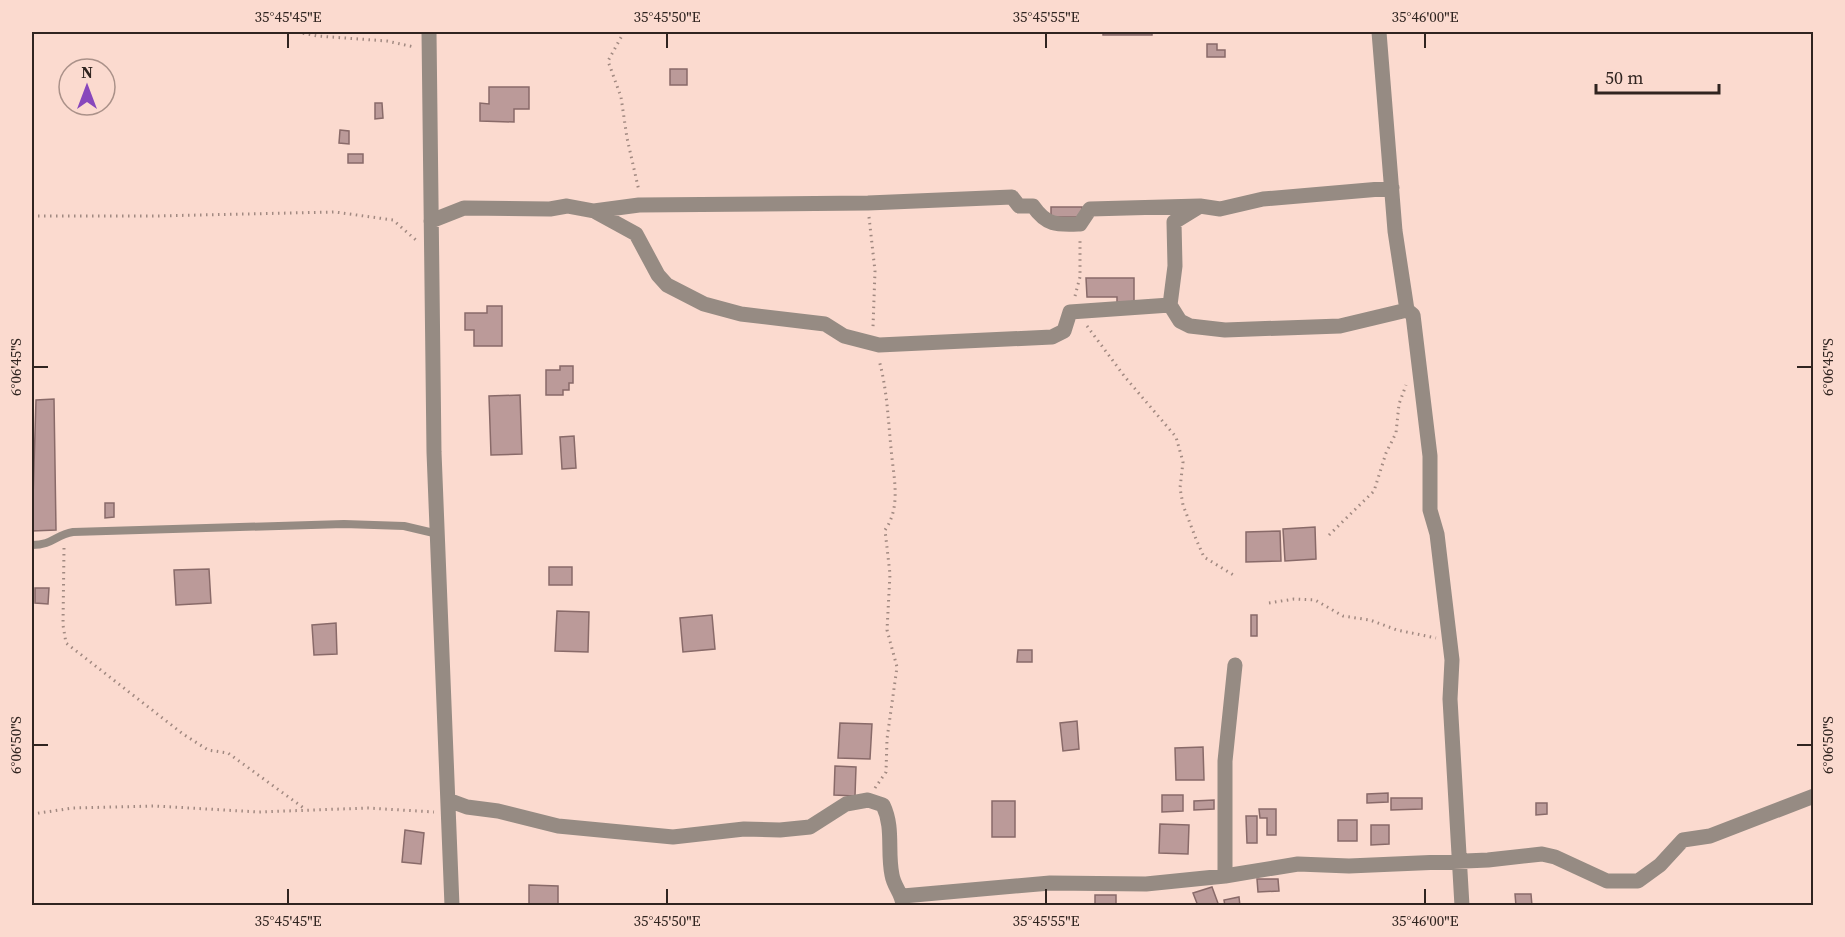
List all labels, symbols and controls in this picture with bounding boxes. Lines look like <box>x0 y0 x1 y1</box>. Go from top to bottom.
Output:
text: 35°45'45"E <box>254 6 322 27</box>
text: 35°45'50"E <box>633 6 701 27</box>
text: 35°45'55"E <box>1012 6 1080 27</box>
text: 35°46'00"E <box>1391 6 1459 27</box>
north arrow <box>57 57 117 117</box>
scale bar <box>1596 57 1719 95</box>
text: N <box>81 61 93 83</box>
text: 50 m <box>1605 65 1643 90</box>
text: 6°06'45"S <box>5 338 26 396</box>
text: 6°06'45"S <box>1817 338 1838 396</box>
text: 6°06'50"S <box>5 716 26 774</box>
text: 6°06'50"S <box>1817 716 1838 774</box>
text: 35°45'45"E <box>254 910 322 931</box>
text: 35°45'50"E <box>633 910 701 931</box>
text: 35°45'55"E <box>1012 910 1080 931</box>
text: 35°46'00"E <box>1391 910 1459 931</box>

